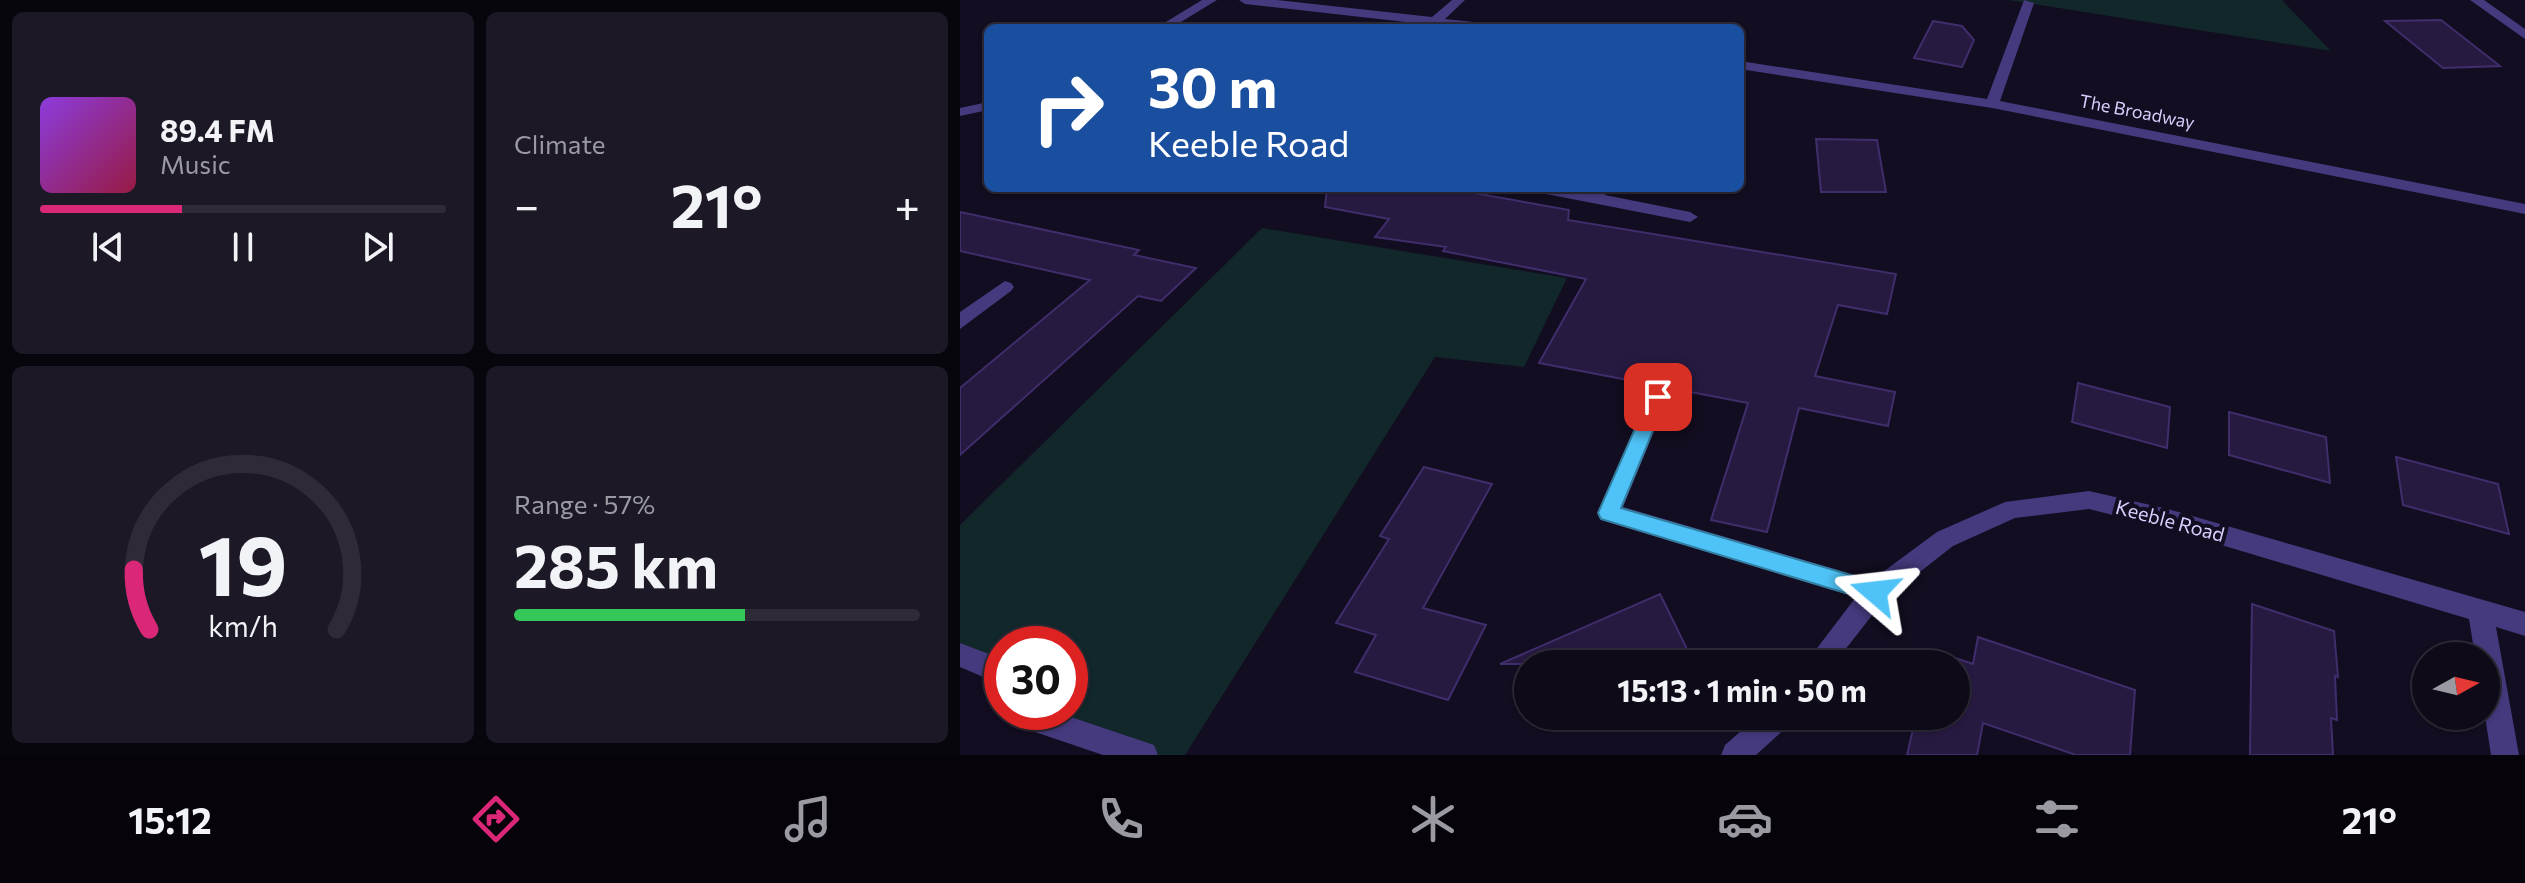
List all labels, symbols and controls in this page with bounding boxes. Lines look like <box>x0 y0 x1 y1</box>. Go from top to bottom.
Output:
text: 30 m <box>1148 51 1277 120</box>
icon: right <box>1016 56 1120 160</box>
street label: The Broadway <box>2078 89 2197 133</box>
text: 89.4 FM <box>160 111 275 148</box>
text: Keeble Road <box>1148 120 1349 164</box>
text: Climate <box>514 128 606 159</box>
text: Music <box>160 148 231 179</box>
text: 21° <box>671 167 763 240</box>
text: − <box>514 177 539 231</box>
text: + <box>894 177 920 231</box>
icon: previous <box>86 225 130 269</box>
icon: pause <box>221 225 265 269</box>
icon: next <box>356 225 400 269</box>
pin <box>1624 363 1692 431</box>
icon: arrive <box>1636 375 1680 419</box>
text: Range · 57% <box>514 488 655 519</box>
street label: Keeble Road <box>2113 494 2227 546</box>
text: 19 <box>199 511 287 613</box>
text: 285 km <box>514 527 718 600</box>
position arrow <box>1833 550 1917 634</box>
text: km/h <box>208 608 278 643</box>
speed limit sign: 30 <box>984 626 1088 730</box>
north arrow <box>2412 642 2500 730</box>
map controls <box>2412 642 2500 730</box>
text: 15:13 · 1 min · 50 m <box>1617 671 1867 708</box>
icon: directions <box>468 791 524 847</box>
icon: music <box>780 791 836 847</box>
icon: phone <box>1093 791 1149 847</box>
icon: climate <box>1405 791 1461 847</box>
icon: car <box>1717 791 1773 847</box>
icon: filters <box>2029 791 2085 847</box>
text: 15:12 <box>128 797 212 841</box>
text: 21° <box>2342 797 2397 841</box>

